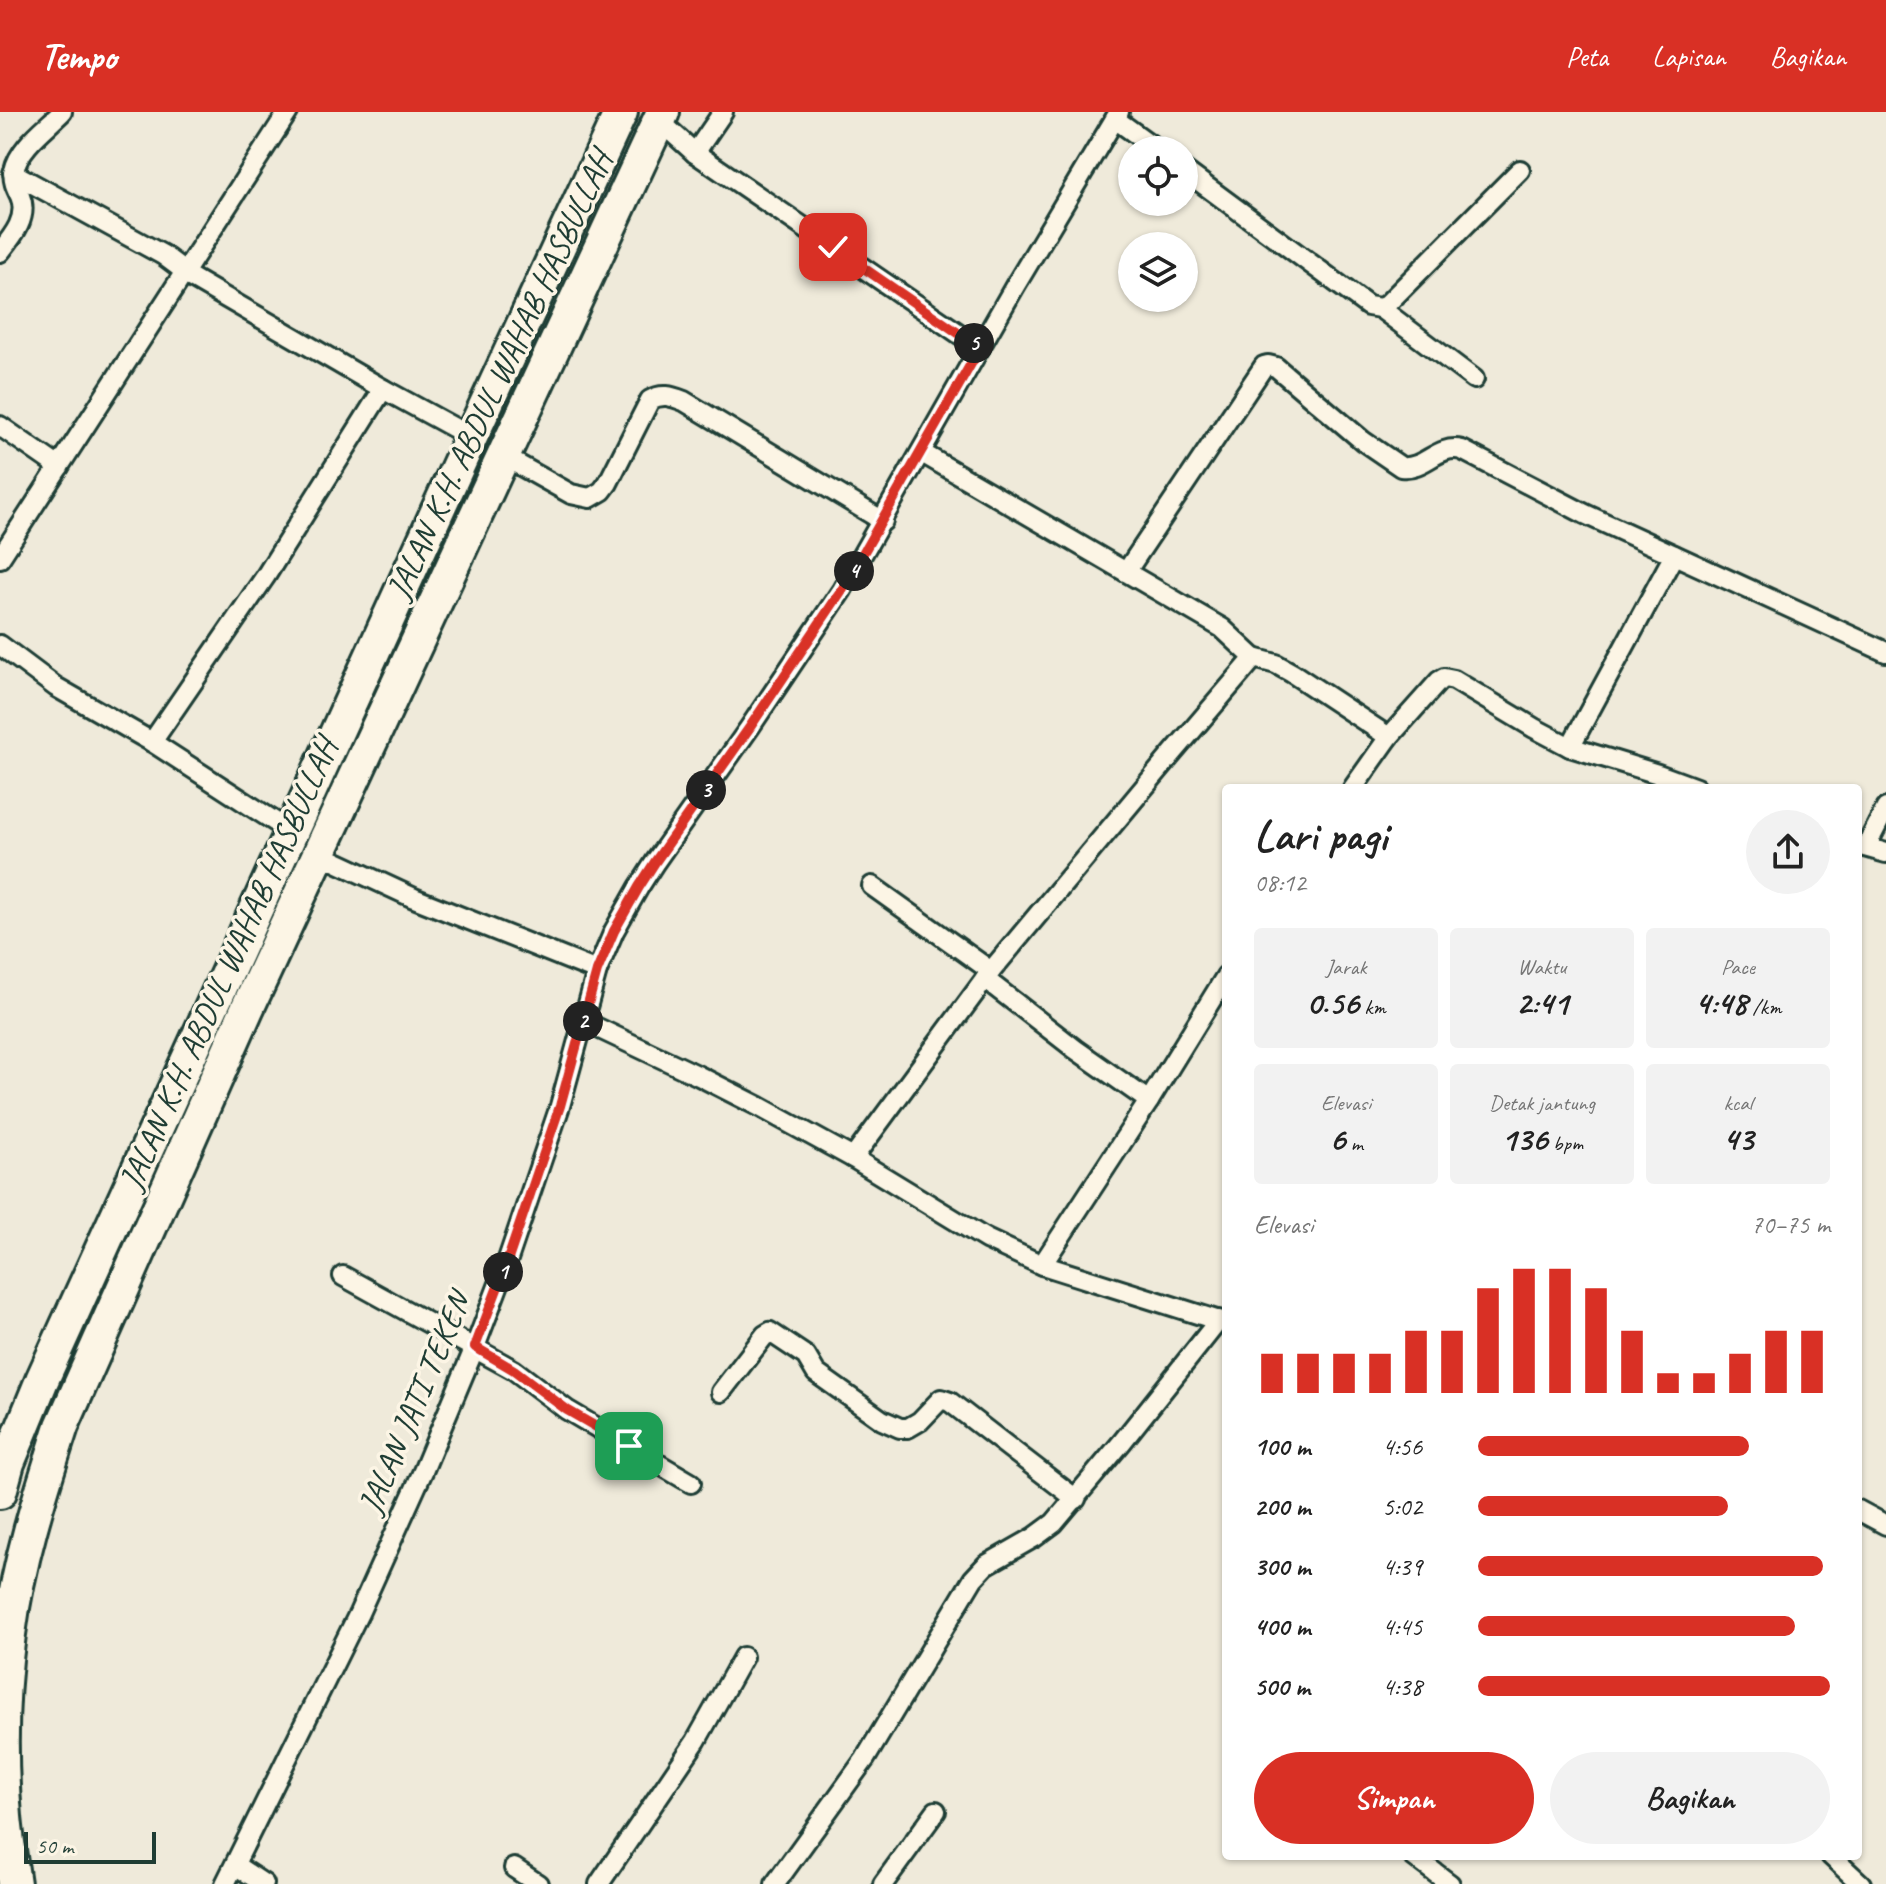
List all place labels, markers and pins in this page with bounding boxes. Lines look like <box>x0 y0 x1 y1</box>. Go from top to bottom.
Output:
pin <box>799 213 867 281</box>
pin: 5 <box>954 323 994 363</box>
pin: 4 <box>834 551 874 591</box>
pin: 3 <box>686 770 726 810</box>
pin: 2 <box>563 1001 603 1041</box>
pin: 1 <box>483 1252 523 1292</box>
pin <box>595 1412 663 1480</box>

